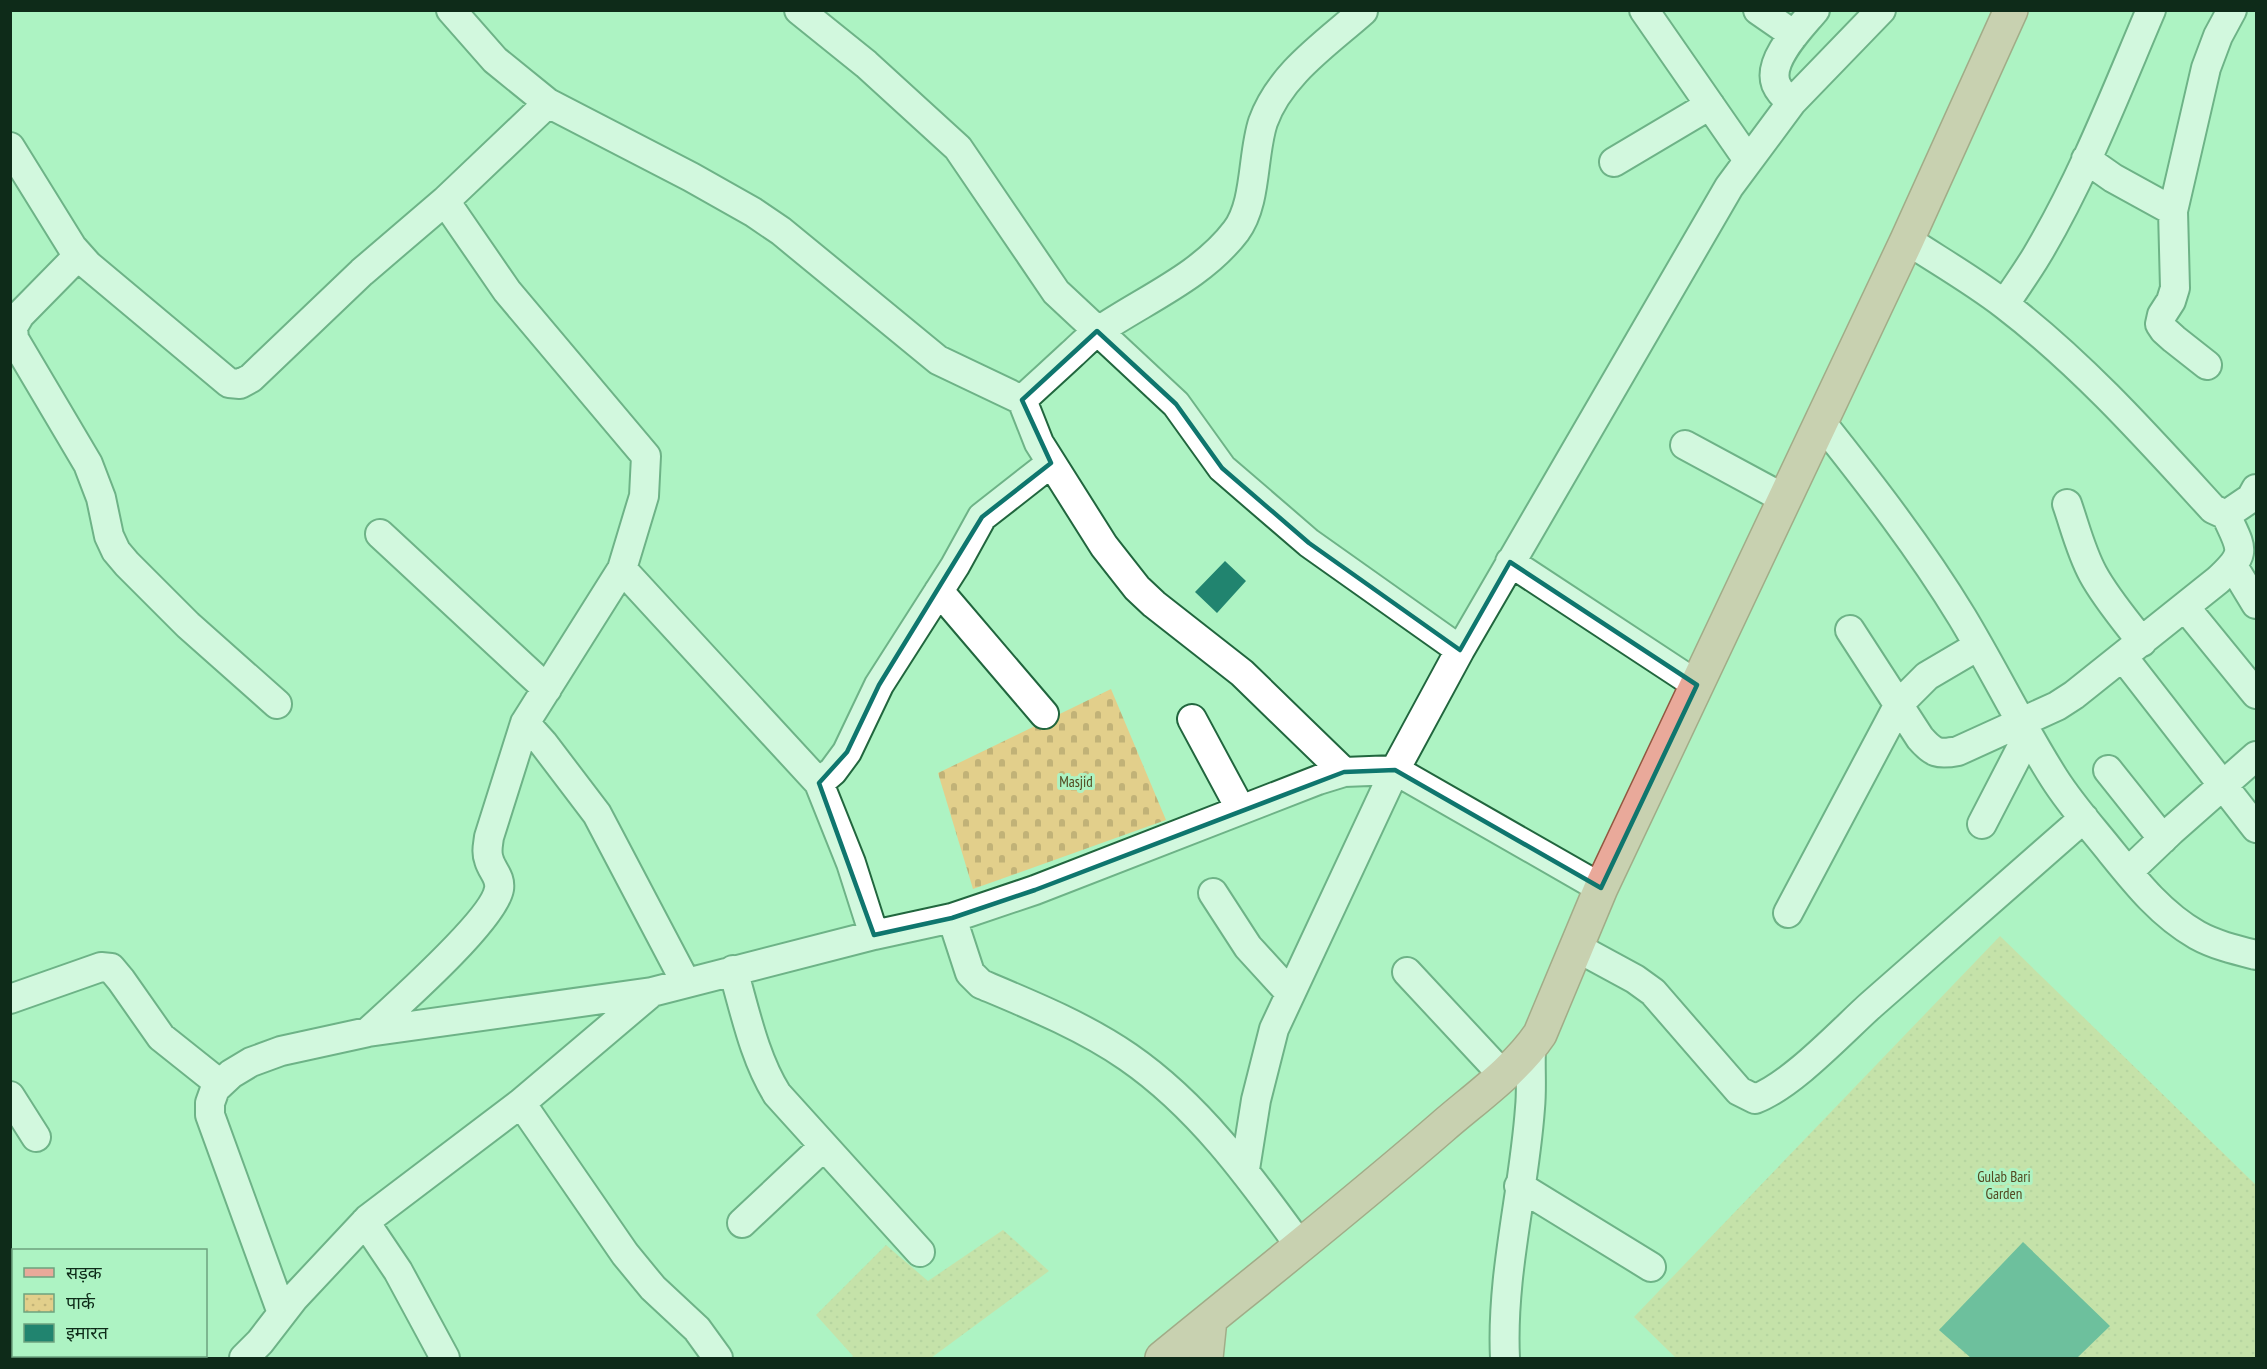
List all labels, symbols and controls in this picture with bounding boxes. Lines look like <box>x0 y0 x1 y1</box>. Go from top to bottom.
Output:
park label: Masjid <box>1059 772 1093 791</box>
park label: Gulab Bari Garden <box>1977 1167 2031 1203</box>
legend <box>12 1249 207 1357</box>
text: सड़क <box>66 1261 103 1284</box>
text: पार्क <box>66 1291 96 1314</box>
text: इमारत <box>66 1321 109 1344</box>

